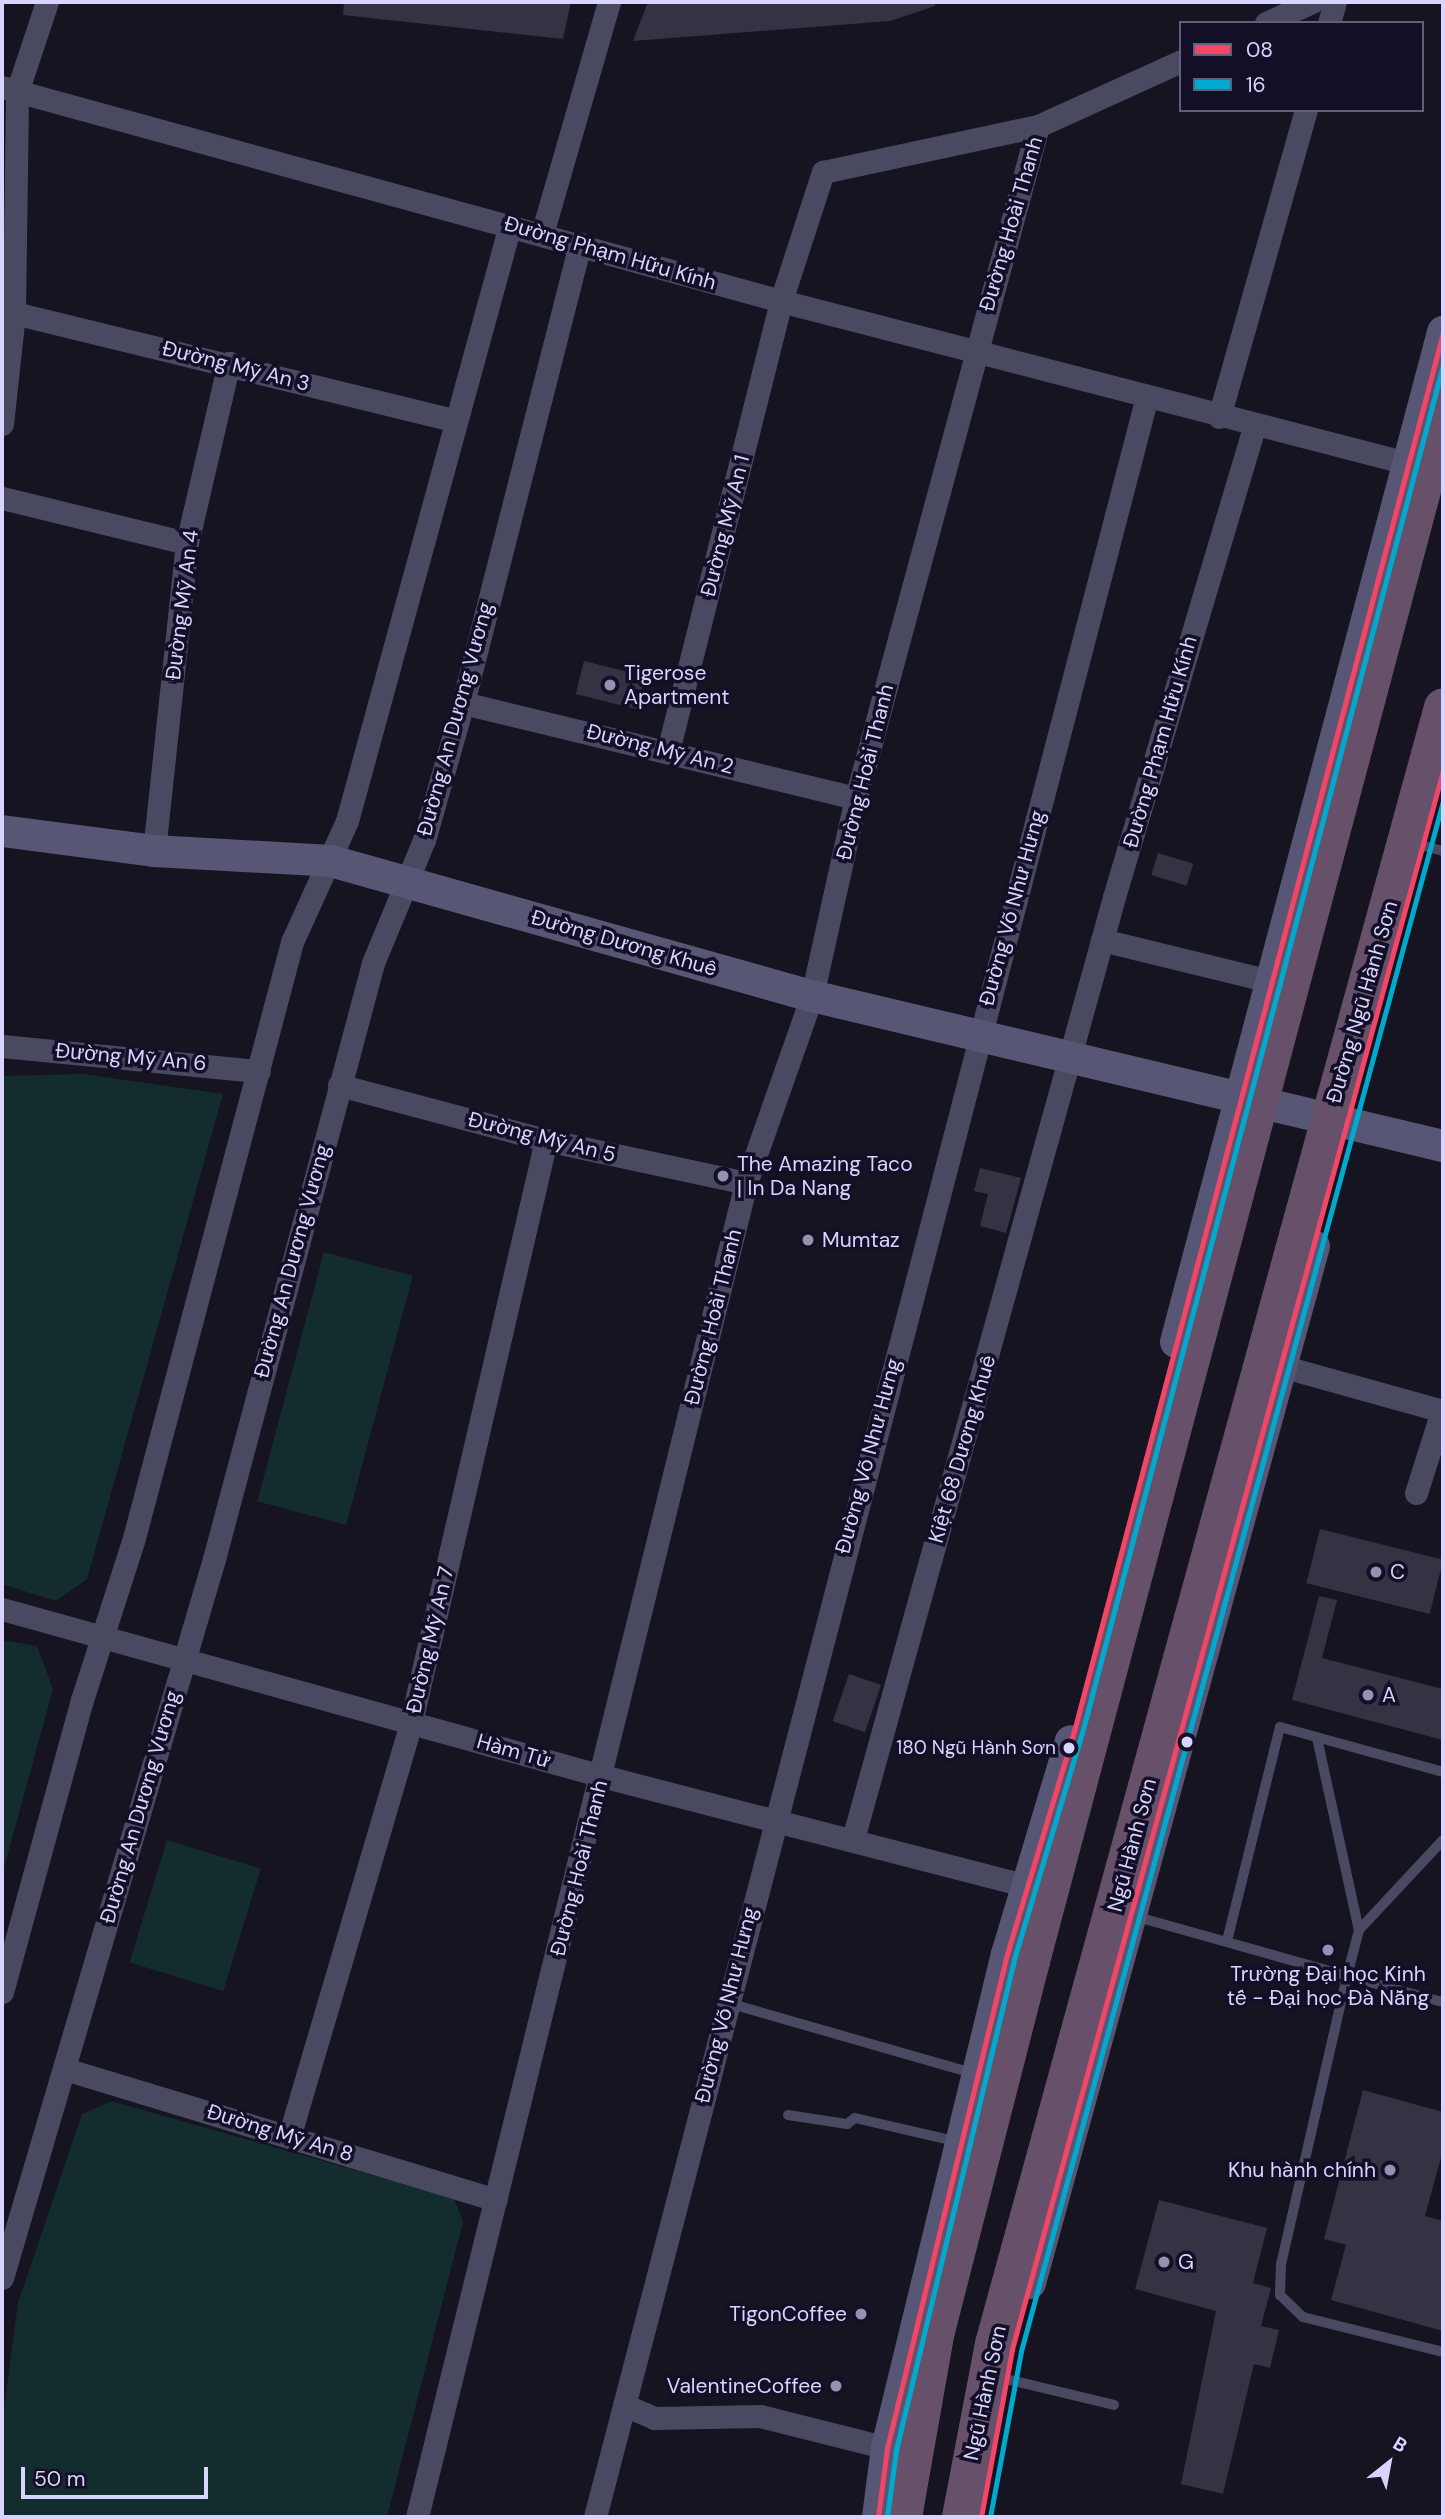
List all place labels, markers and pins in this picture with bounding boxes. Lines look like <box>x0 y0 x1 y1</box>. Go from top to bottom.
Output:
place label: Tigerose Apartment <box>624 660 729 710</box>
marker: Tigerose Apartment <box>602 677 618 693</box>
place label: The Amazing Taco | In Da Nang <box>737 1151 913 1201</box>
marker: The Amazing Taco | In Da Nang <box>715 1168 731 1184</box>
place label: Mumtaz <box>822 1227 900 1253</box>
marker: Mumtaz <box>800 1232 816 1248</box>
place label: C <box>1390 1559 1405 1585</box>
marker: C <box>1368 1564 1384 1580</box>
place label: A <box>1382 1682 1396 1708</box>
marker: A <box>1360 1687 1376 1703</box>
unlabelled marker <box>1180 1735 1194 1749</box>
place label: 180 Ngũ Hành Sơn <box>896 1737 1056 1759</box>
marker: 180 Ngũ Hành Sơn <box>1062 1741 1076 1755</box>
marker: Trường Đại học Kinh tế - Đại học Đà Nẵng <box>1320 1942 1336 1958</box>
place label: Trường Đại học Kinh tế - Đại học Đà Nẵng <box>1227 1961 1429 2011</box>
place label: Khu hành chính <box>1228 2157 1376 2183</box>
marker: Khu hành chính <box>1382 2162 1398 2178</box>
place label: G <box>1178 2249 1194 2275</box>
marker: G <box>1156 2254 1172 2270</box>
place label: TigonCoffee <box>729 2301 847 2327</box>
marker: TigonCoffee <box>853 2306 869 2322</box>
place label: ValentineCoffee <box>667 2373 822 2399</box>
marker: ValentineCoffee <box>828 2378 844 2394</box>

